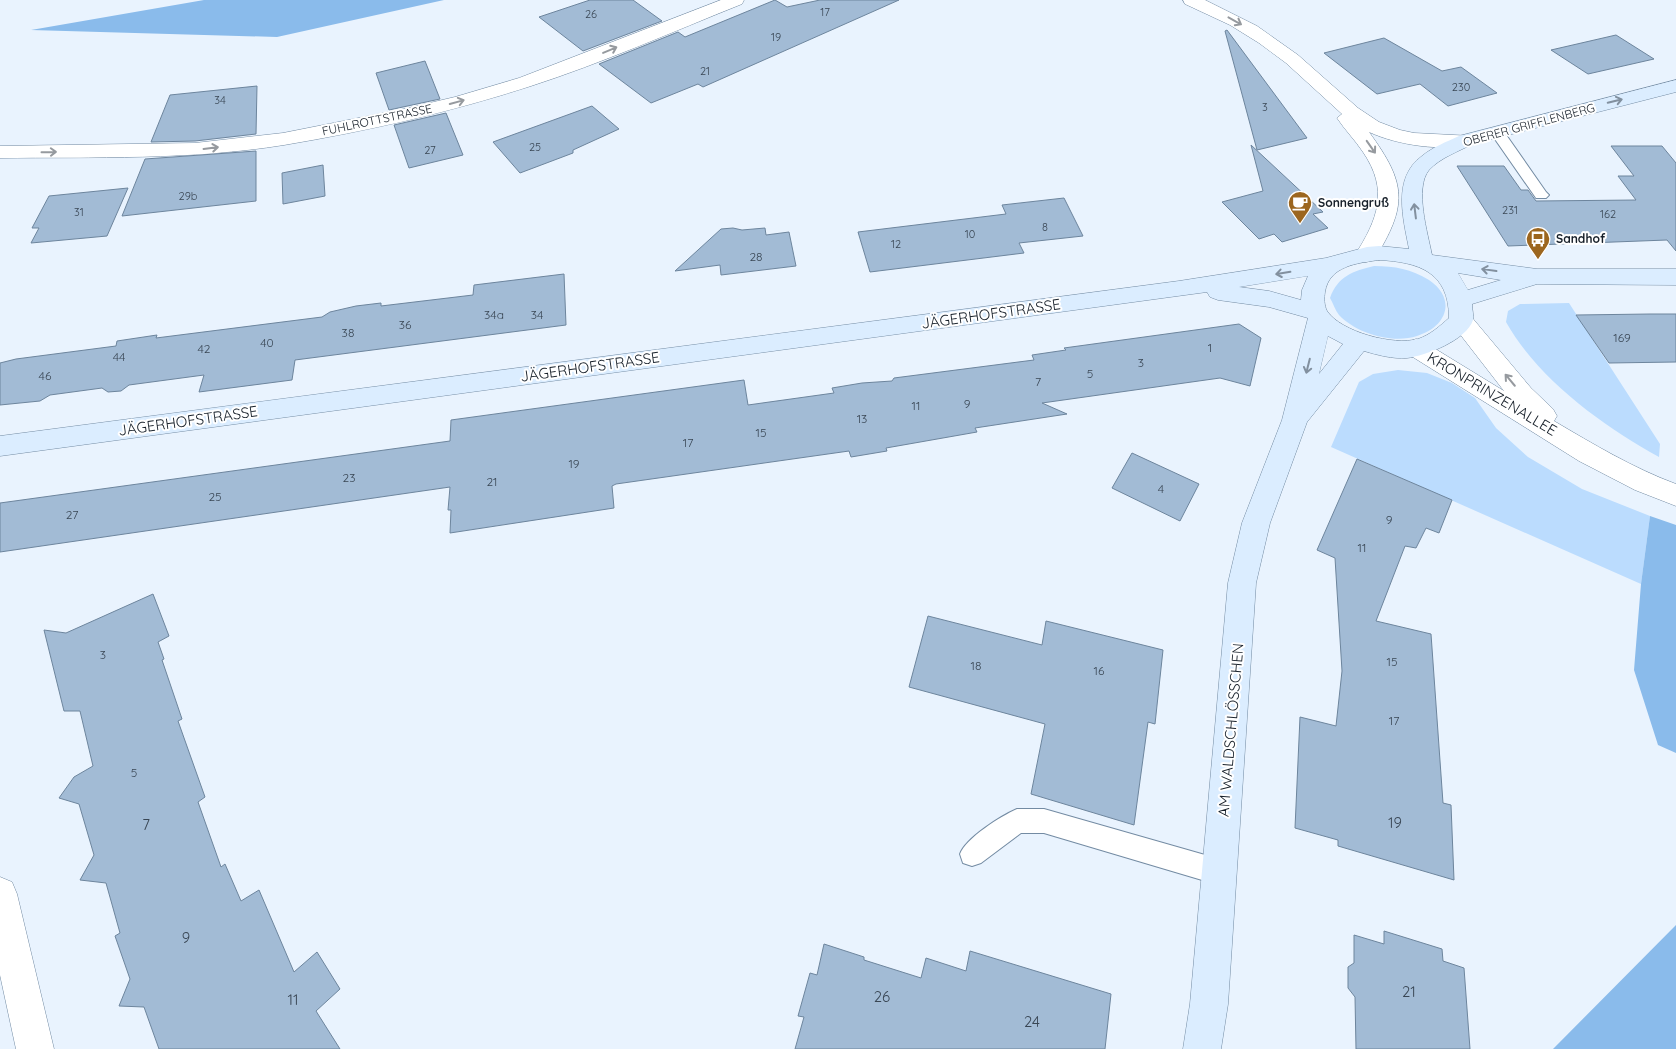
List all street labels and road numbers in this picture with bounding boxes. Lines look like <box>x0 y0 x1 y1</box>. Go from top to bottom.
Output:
street label: FUHLROTTSTRASSE <box>320 100 434 139</box>
street label: OBERER GRIFFLENBERG <box>1461 100 1596 149</box>
street label: JÄGERHOFSTRASSE <box>920 294 1062 333</box>
street label: JÄGERHOFSTRASSE <box>519 347 661 386</box>
street label: KRONPRINZENALLEE <box>1424 347 1561 440</box>
street label: JÄGERHOFSTRASSE <box>117 401 259 440</box>
street label: AM WALDSCHLÖSSCHEN <box>1213 642 1248 818</box>

